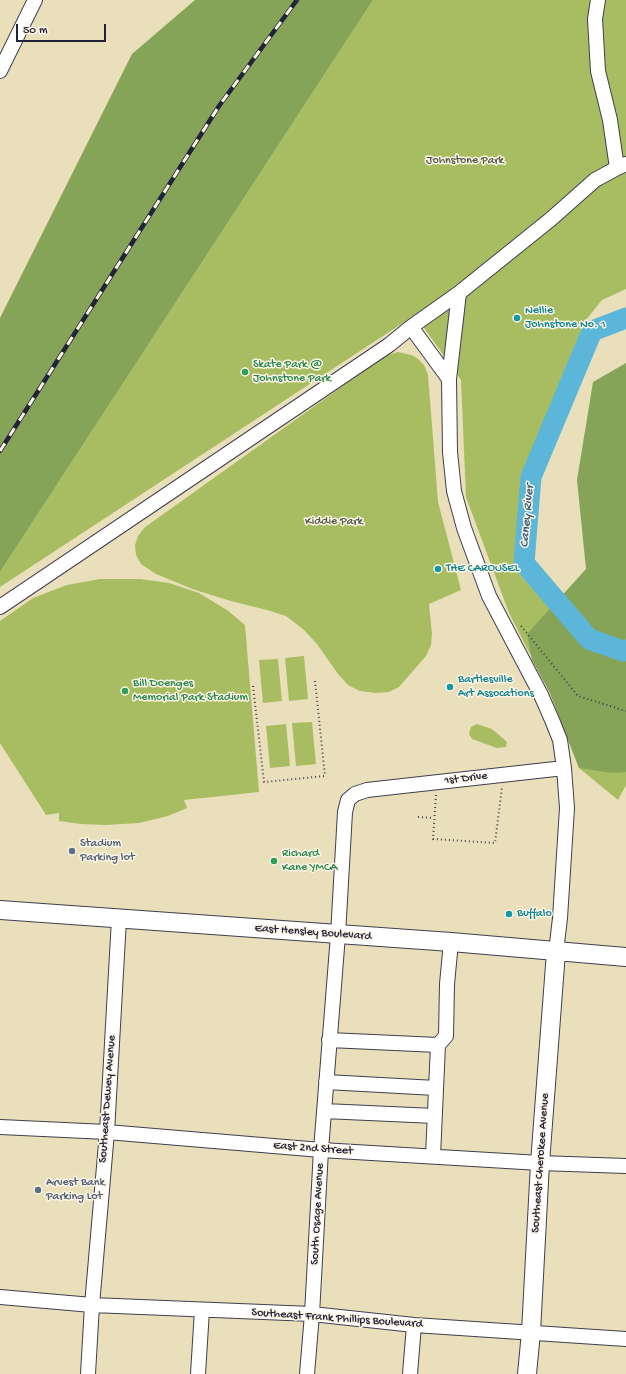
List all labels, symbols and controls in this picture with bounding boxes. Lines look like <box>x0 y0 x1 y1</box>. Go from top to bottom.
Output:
scale bar <box>18 16 108 42</box>
text: 50 m <box>23 24 48 38</box>
park label: Johnstone Park <box>426 154 504 168</box>
place label: Nellie Johnstone No. 1 <box>525 304 606 332</box>
marker: Nellie Johnstone No. 1 <box>512 313 522 323</box>
place label: Skate Park @ Johnstone Park <box>253 358 331 386</box>
marker: Skate Park @ Johnstone Park <box>240 367 250 377</box>
water label: Caney River <box>517 484 539 548</box>
park label: Kiddie Park <box>305 515 363 529</box>
place label: THE CAROUSEL <box>446 562 519 576</box>
marker: THE CAROUSEL <box>433 564 443 574</box>
place label: Bartlesville Art Assocations <box>458 673 534 701</box>
place label: Bill Doenges Memorial Park Stadium <box>133 677 248 705</box>
marker: Bartlesville Art Assocations <box>445 682 455 692</box>
marker: Bill Doenges Memorial Park Stadium <box>120 686 130 696</box>
street label: 1st Drive <box>444 769 488 789</box>
place label: Stadium Parking lot <box>80 837 135 865</box>
marker: Stadium Parking lot <box>67 846 77 856</box>
place label: Richard Kane YMCA <box>282 847 337 875</box>
marker: Richard Kane YMCA <box>269 856 279 866</box>
place label: Buffalo <box>517 907 552 921</box>
marker: Buffalo <box>504 909 514 919</box>
street label: East Hensley Boulevard <box>254 922 372 944</box>
street label: Southeast Dewey Avenue <box>96 1035 120 1163</box>
street label: Southeast Cherokee Avenue <box>529 1093 553 1233</box>
street label: East 2nd Street <box>273 1139 353 1159</box>
street label: South Osage Avenue <box>308 1163 328 1265</box>
place label: Arvest Bank Parking Lot <box>46 1176 105 1204</box>
marker: Arvest Bank Parking Lot <box>33 1185 43 1195</box>
street label: Southeast Frank Phillips Boulevard <box>251 1306 423 1332</box>

